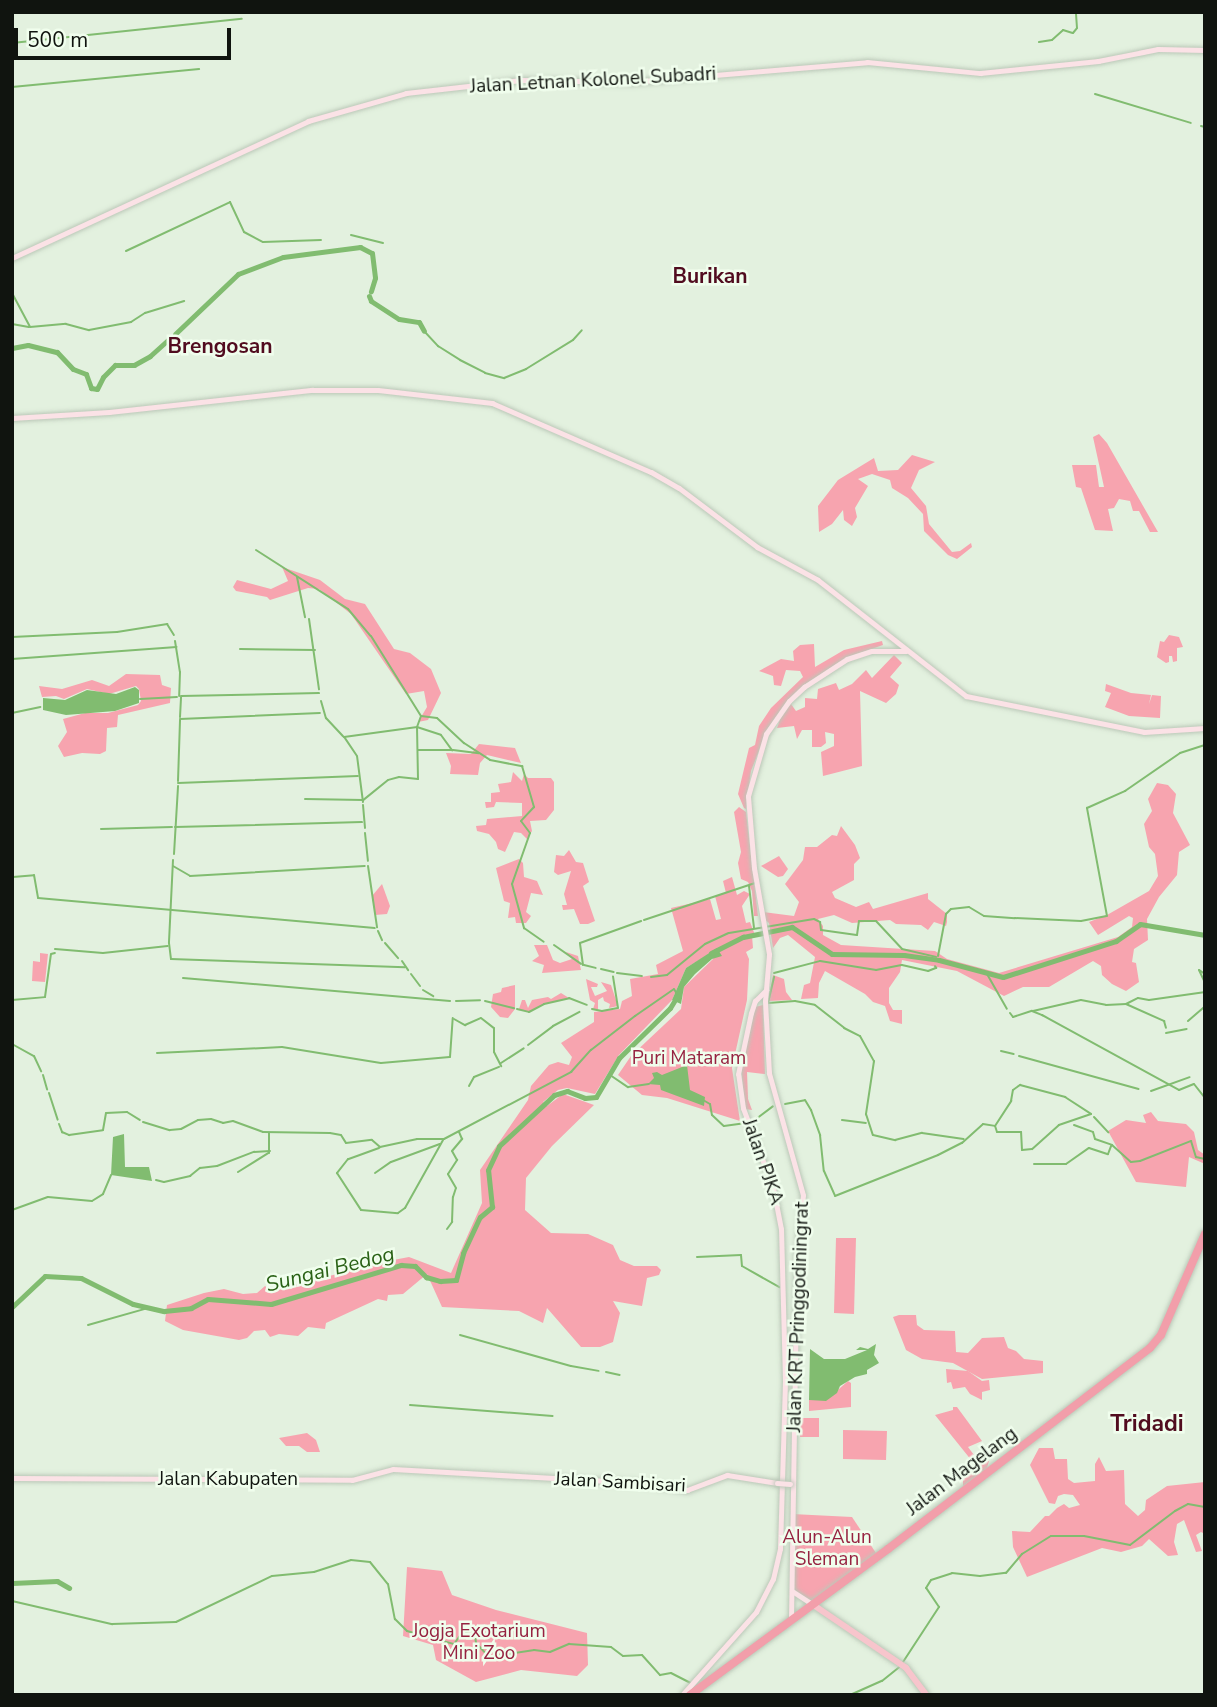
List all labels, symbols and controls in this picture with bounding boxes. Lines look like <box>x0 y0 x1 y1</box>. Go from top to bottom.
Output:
scale bar <box>18 14 234 58</box>
text: 500 m <box>27 26 88 54</box>
street label: Jalan Letnan Kolonel Subadri <box>469 63 717 99</box>
district label: Burikan <box>672 263 748 289</box>
district label: Brengosan <box>168 333 272 359</box>
park label: Puri Mataram <box>632 1048 746 1070</box>
street label: Jalan PJKA <box>737 1116 787 1208</box>
street label: Jalan KRT Pringgodiningrat <box>784 1201 814 1433</box>
water label: Sungai Bedog <box>263 1241 397 1297</box>
district label: Tridadi <box>1110 1410 1184 1438</box>
street label: Jalan Magelang <box>902 1423 1022 1521</box>
street label: Jalan Sambisari <box>554 1468 686 1498</box>
street label: Jalan Kabupaten <box>158 1469 298 1491</box>
park label: Alun-Alun Sleman <box>782 1527 872 1571</box>
park label: Jogja Exotarium Mini Zoo <box>412 1621 546 1665</box>

